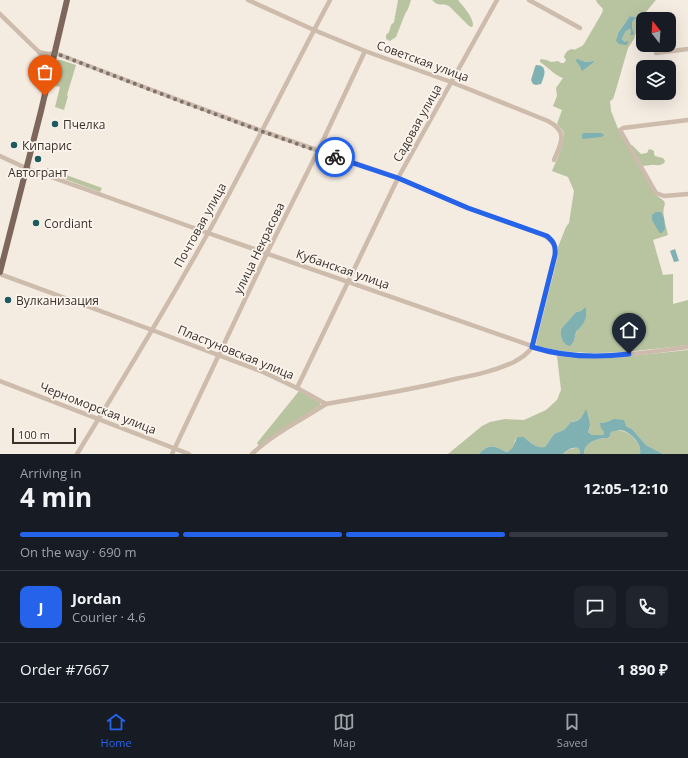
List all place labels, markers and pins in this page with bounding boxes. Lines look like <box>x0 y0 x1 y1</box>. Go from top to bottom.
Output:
pin <box>28 55 62 96</box>
place label: Пчелка <box>63 116 106 133</box>
marker: Пчелка <box>50 119 60 129</box>
place label: Кипарис <box>22 137 72 154</box>
marker: Кипарис <box>9 140 19 150</box>
marker: Автогрант <box>33 154 43 164</box>
place label: Автогрант <box>8 164 68 181</box>
place label: Cordiant <box>44 215 92 232</box>
marker: Cordiant <box>31 218 41 228</box>
place label: Вулканизация <box>16 292 99 309</box>
marker: Вулканизация <box>3 295 13 305</box>
pin <box>612 313 646 354</box>

